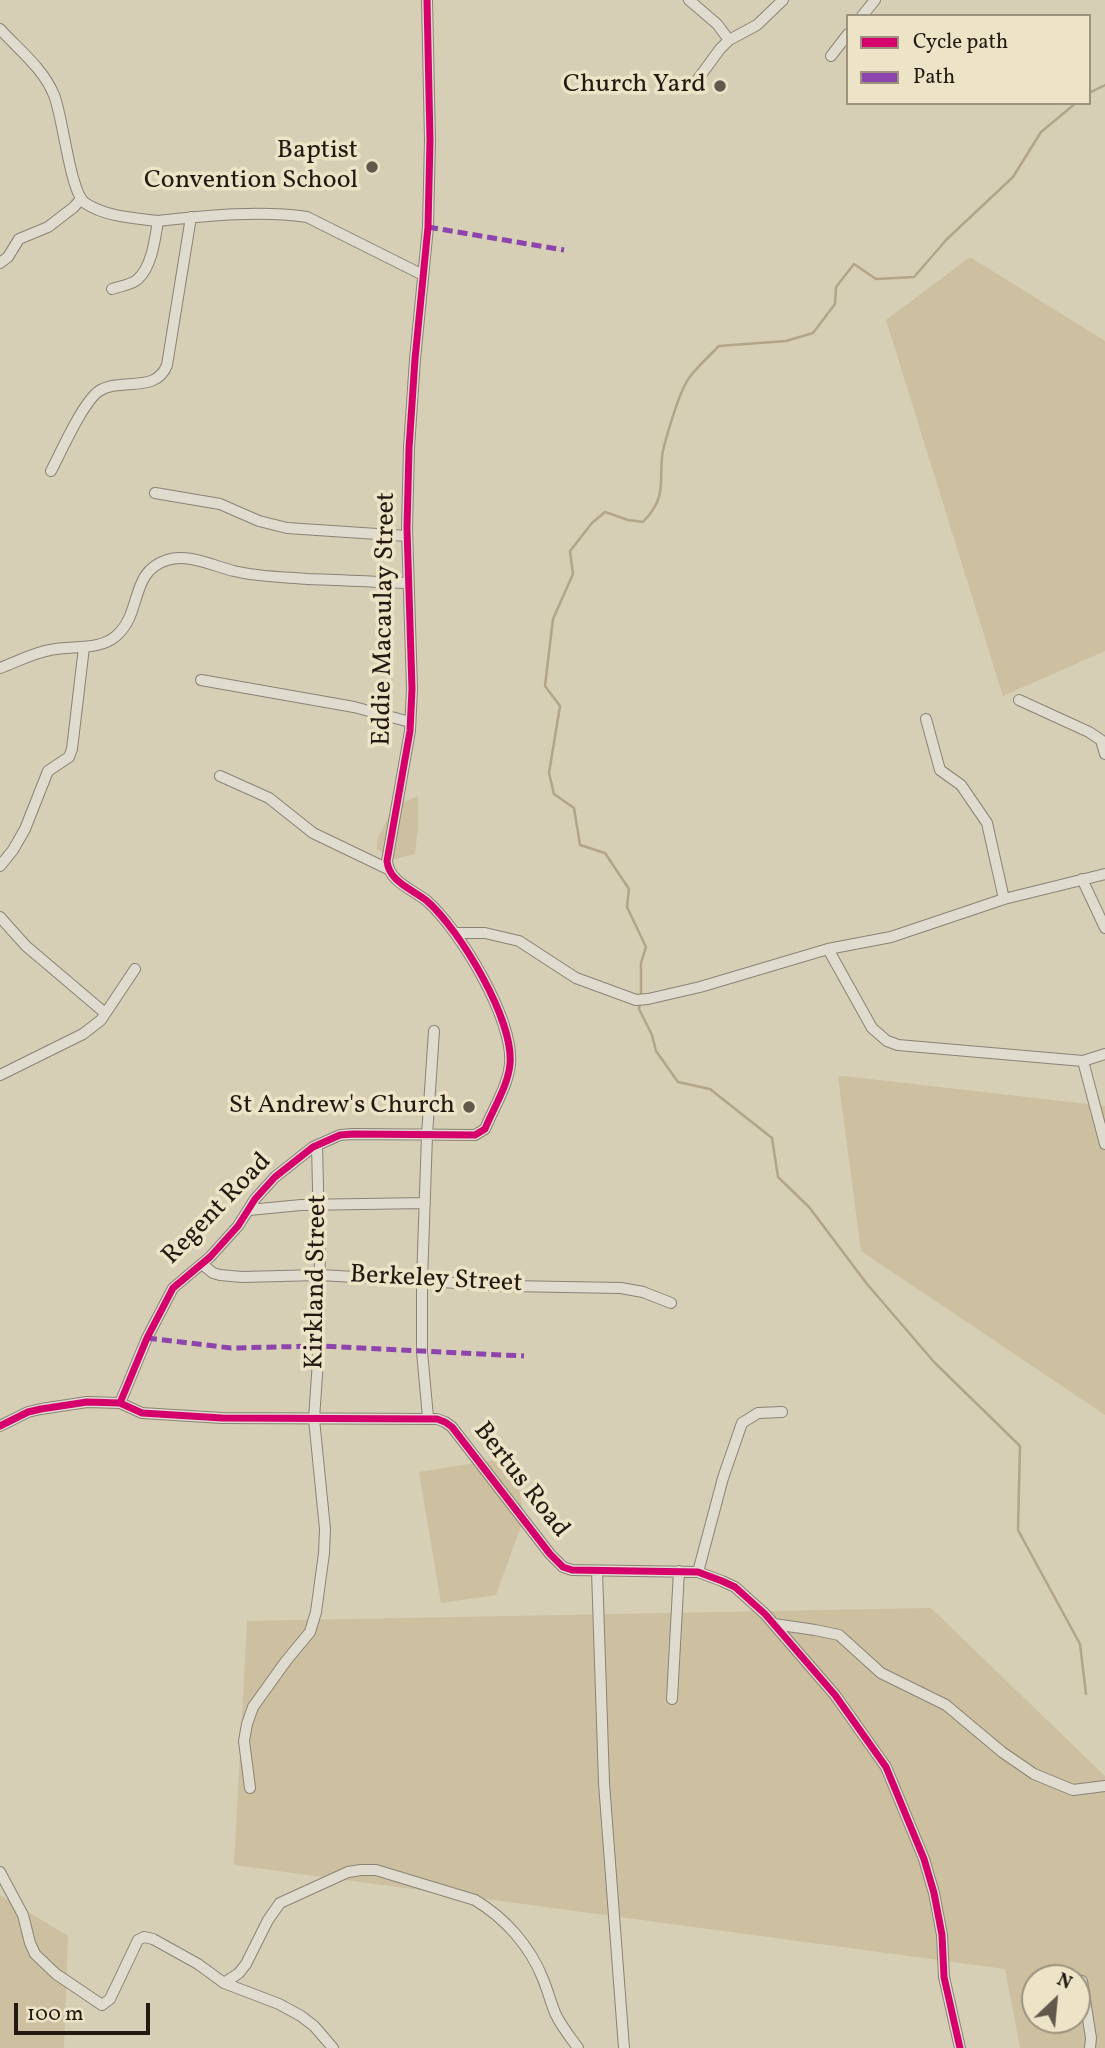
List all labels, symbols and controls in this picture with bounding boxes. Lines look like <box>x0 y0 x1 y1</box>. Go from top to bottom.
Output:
legend <box>846 14 1091 105</box>
text: Cycle path <box>913 28 1008 57</box>
text: Path <box>913 63 955 92</box>
place label: Church Yard <box>563 70 706 102</box>
marker: Church Yard <box>712 78 728 94</box>
place label: Baptist Convention School <box>144 136 358 198</box>
marker: Baptist Convention School <box>364 159 380 175</box>
street label: Eddie Macaulay Street <box>368 492 404 746</box>
place label: St Andrew's Church <box>229 1091 455 1123</box>
marker: St Andrew's Church <box>461 1099 477 1115</box>
street label: Regent Road <box>157 1147 279 1273</box>
street label: Kirkland Street <box>301 1194 335 1370</box>
street label: Berkeley Street <box>349 1261 523 1301</box>
street label: Bertus Road <box>465 1417 575 1545</box>
north arrow <box>1021 1964 1091 2034</box>
text: N <box>1052 1967 1076 1997</box>
scale bar <box>18 1988 154 2032</box>
text: 100 m <box>27 2000 84 2029</box>

